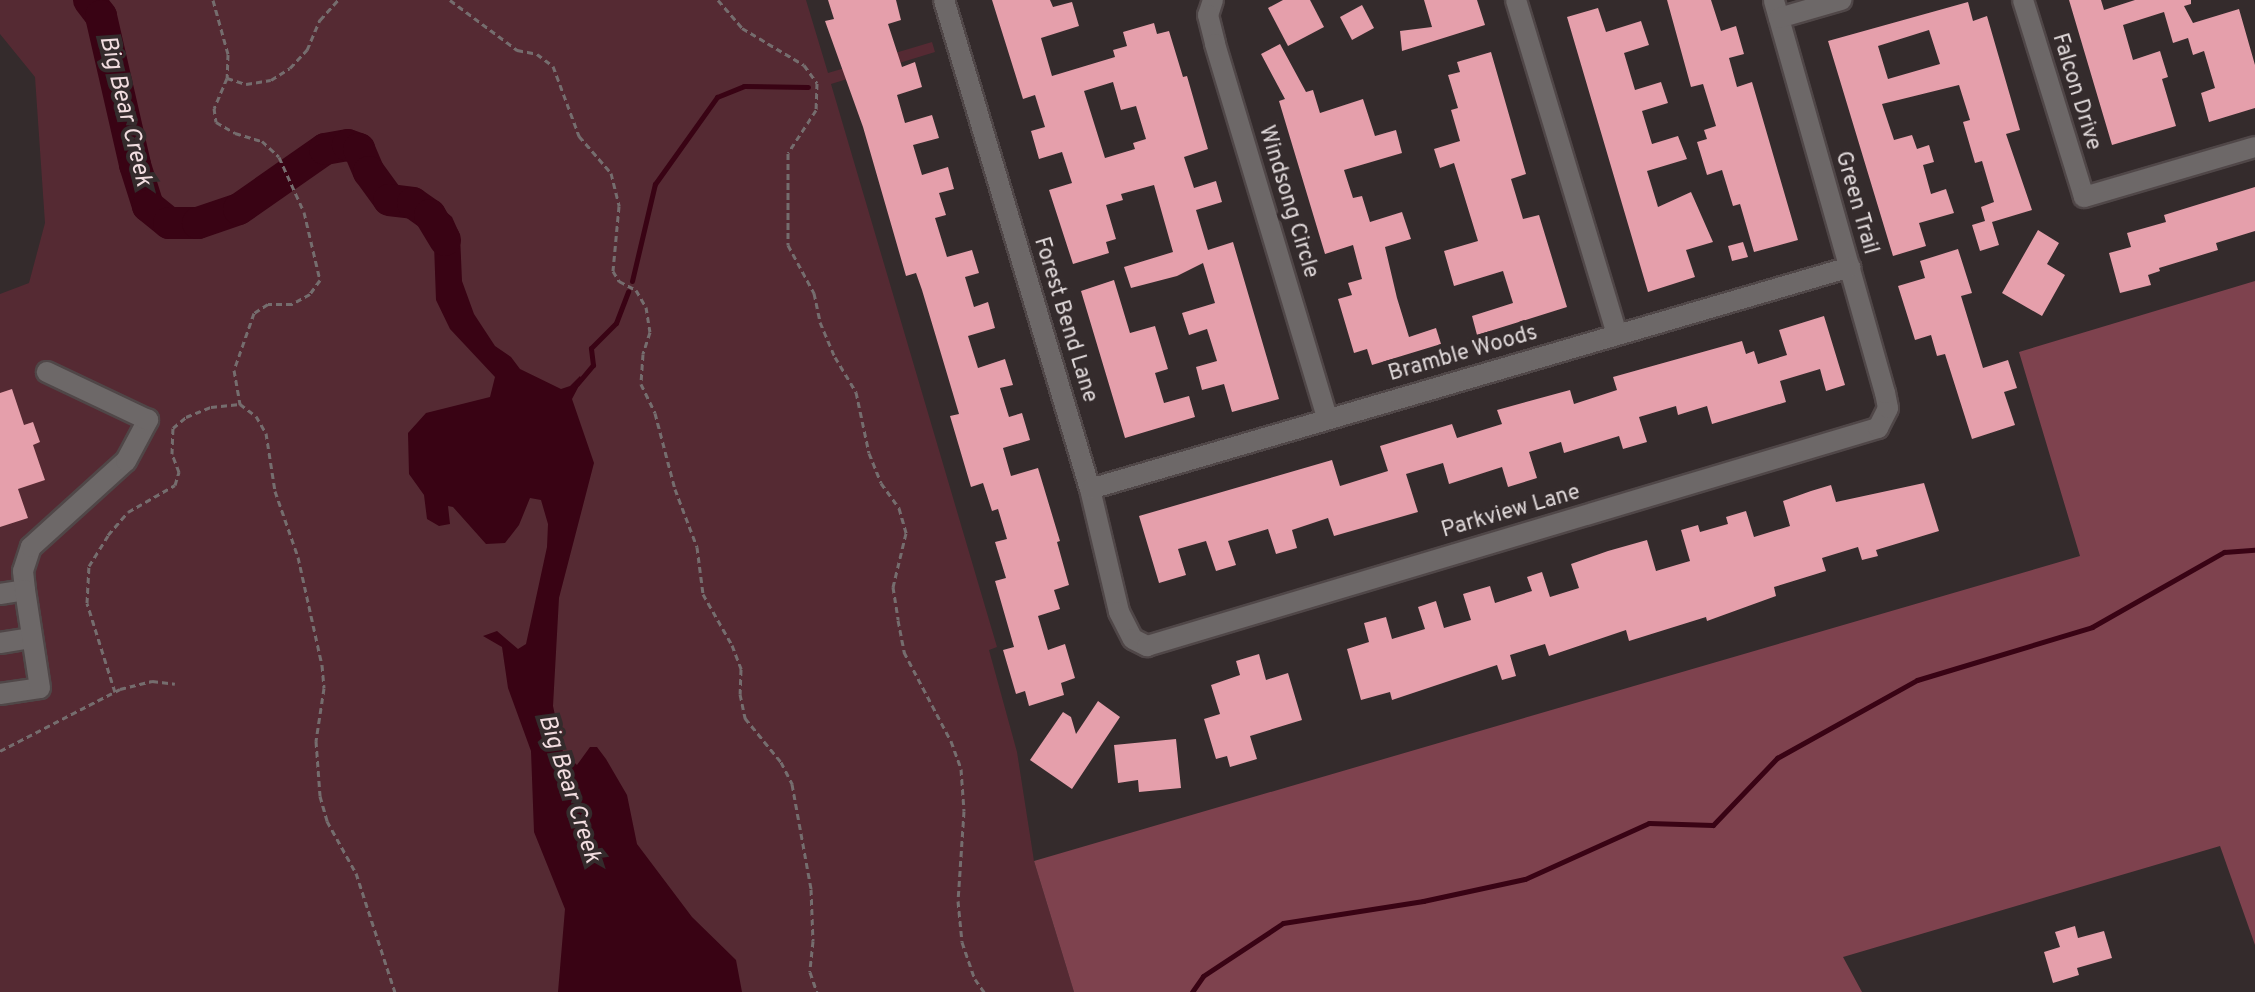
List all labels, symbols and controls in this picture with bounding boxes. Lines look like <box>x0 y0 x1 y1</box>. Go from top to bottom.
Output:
street label: Falcon Drive <box>2046 30 2106 154</box>
water label: Big Bear Creek <box>91 33 157 189</box>
street label: Windsong Circle <box>1252 123 1324 281</box>
street label: Green Trail <box>1829 148 1883 258</box>
street label: Forest Bend Lane <box>1027 234 1103 406</box>
street label: Bramble Woods <box>1385 320 1541 388</box>
street label: Parkview Lane <box>1439 480 1583 544</box>
water label: Big Bear Creek <box>530 711 606 867</box>

